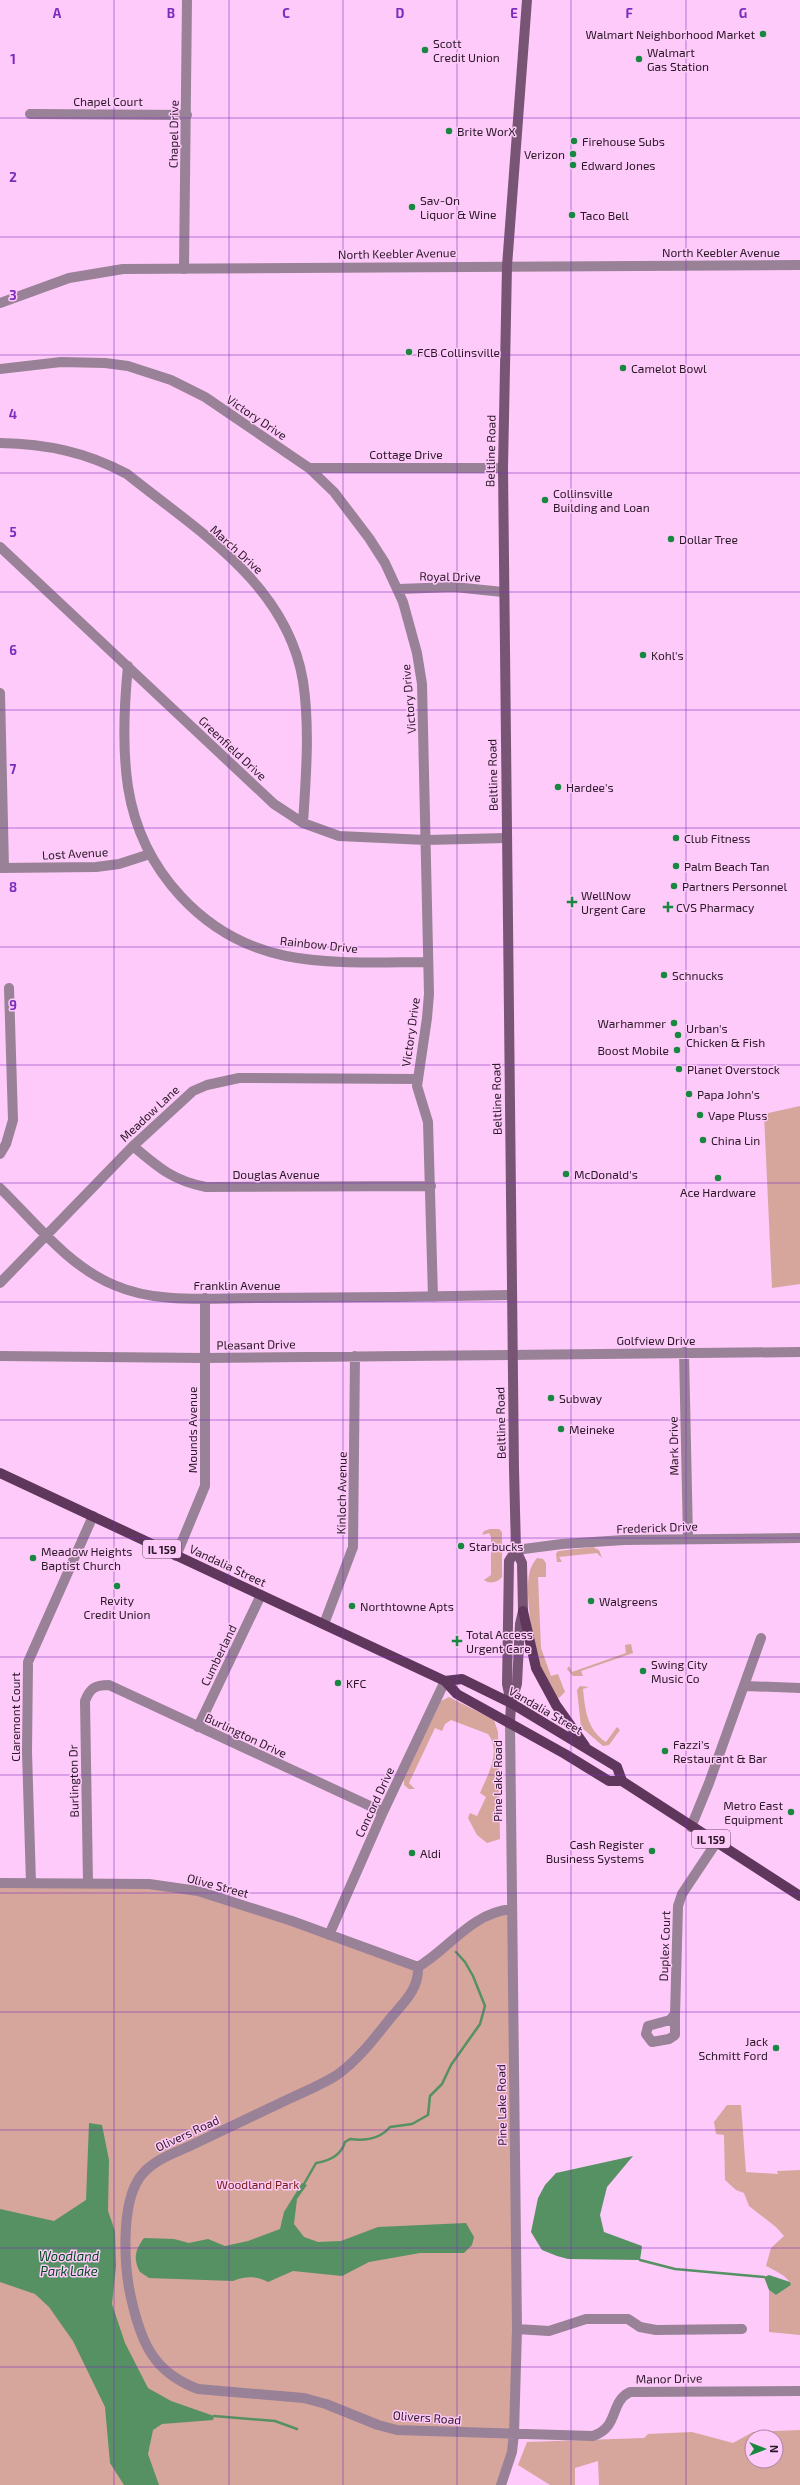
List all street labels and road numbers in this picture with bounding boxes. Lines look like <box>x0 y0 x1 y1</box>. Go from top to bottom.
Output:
street label: Chapel Court <box>73 94 143 108</box>
street label: Chapel Drive <box>165 100 181 168</box>
street label: North Keebler Avenue <box>338 245 456 261</box>
street label: North Keebler Avenue <box>662 245 780 259</box>
street label: Victory Drive <box>224 392 290 442</box>
street label: Beltline Road <box>482 415 498 487</box>
street label: Cottage Drive <box>369 447 443 461</box>
street label: March Drive <box>208 522 266 576</box>
street label: Royal Drive <box>419 568 481 584</box>
street label: Victory Drive <box>398 664 418 734</box>
street label: Greenfield Drive <box>196 713 270 783</box>
street label: Beltline Road <box>484 739 500 811</box>
street label: Lost Avenue <box>42 844 108 862</box>
street label: Rainbow Drive <box>279 933 359 955</box>
street label: Victory Drive <box>398 997 422 1067</box>
street label: Beltline Road <box>488 1063 504 1135</box>
street label: Meadow Lane <box>117 1082 181 1144</box>
street label: Douglas Avenue <box>232 1167 320 1181</box>
street label: Franklin Avenue <box>194 1278 280 1292</box>
street label: Golfview Drive <box>616 1333 696 1347</box>
street label: Pleasant Drive <box>216 1336 296 1352</box>
street label: Mounds Avenue <box>185 1387 199 1473</box>
street label: Beltline Road <box>492 1387 508 1459</box>
street label: Mark Drive <box>665 1416 681 1476</box>
street label: Kinloch Avenue <box>333 1451 349 1535</box>
street label: Frederick Drive <box>616 1519 698 1535</box>
road number: IL 159 <box>143 1540 181 1558</box>
street label: Vandalia Street <box>187 1541 269 1589</box>
street label: Cumberland <box>197 1622 239 1688</box>
street label: Claremont Court <box>8 1672 22 1762</box>
street label: Vandalia Street <box>506 1683 586 1737</box>
street label: Burlington Drive <box>203 1710 289 1760</box>
street label: Pine Lake Road <box>490 1740 504 1822</box>
street label: Burlington Dr <box>65 1744 81 1818</box>
street label: Concord Drive <box>352 1765 396 1839</box>
road number: IL 159 <box>692 1830 730 1848</box>
street label: Olive Street <box>186 1870 251 1900</box>
street label: Duplex Court <box>656 1910 672 1982</box>
street label: Pine Lake Road <box>493 2064 509 2146</box>
street label: Olivers Road <box>153 2112 221 2154</box>
street label: Manor Drive <box>636 2370 702 2386</box>
street label: Olivers Road <box>392 2408 462 2426</box>

